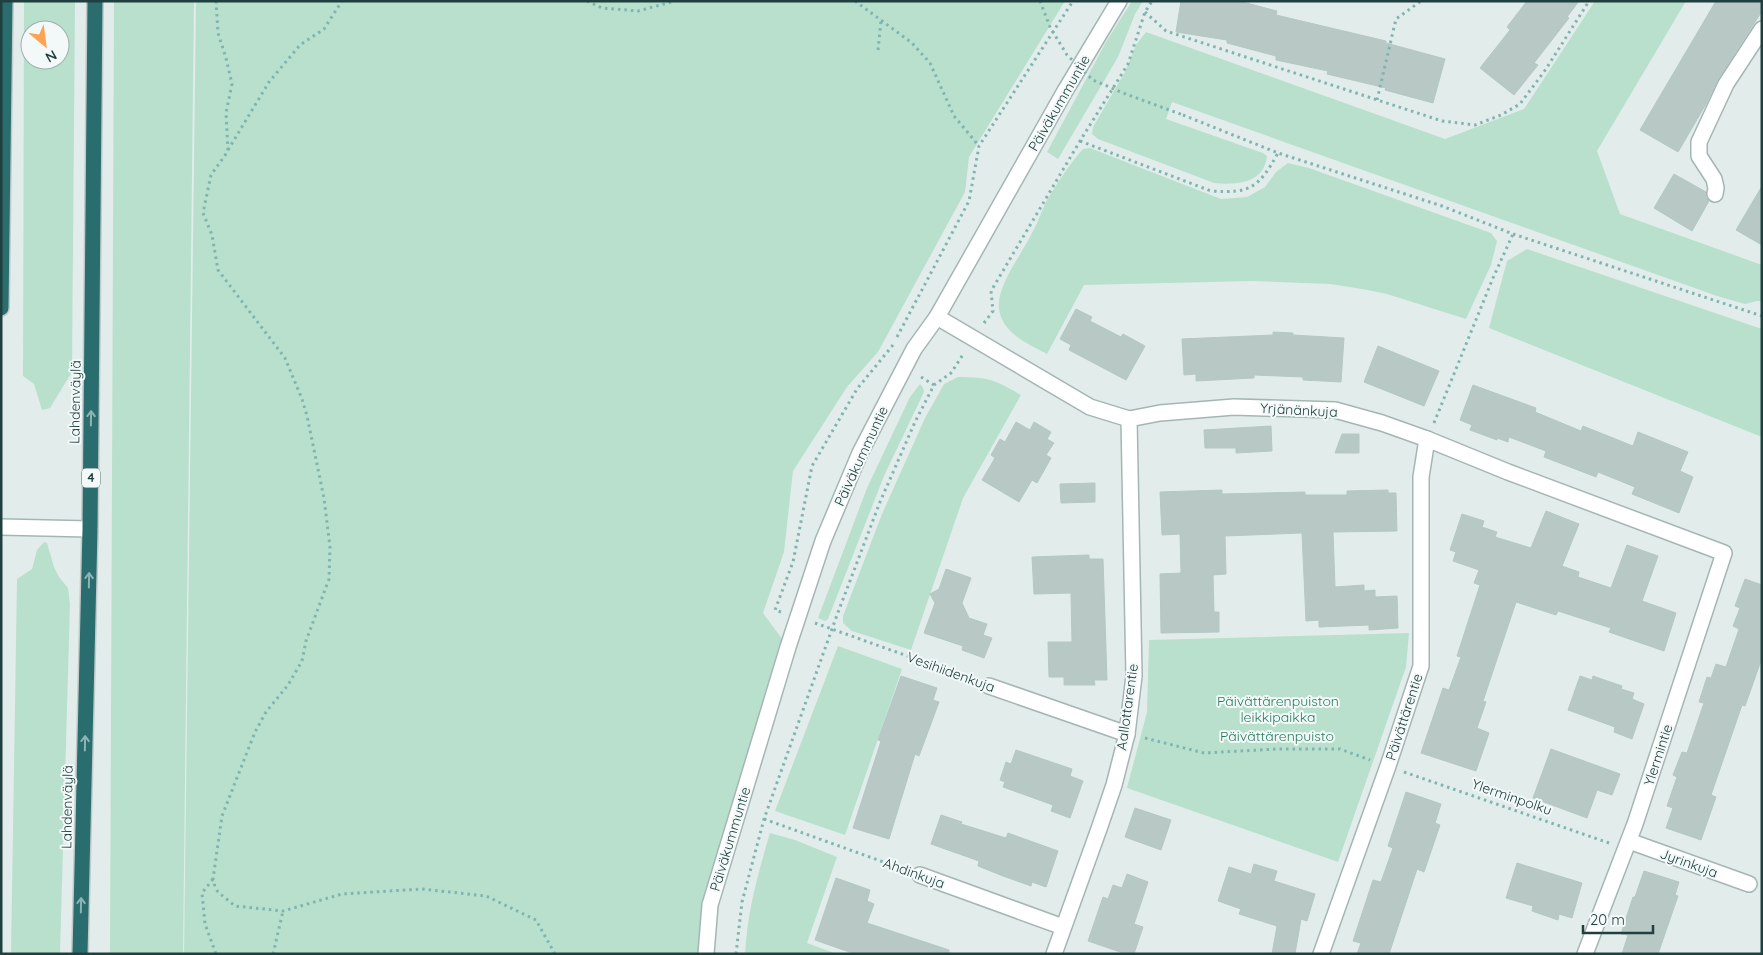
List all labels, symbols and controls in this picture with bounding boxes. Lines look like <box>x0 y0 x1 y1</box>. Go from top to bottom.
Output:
north arrow <box>20 20 70 70</box>
text: N <box>42 46 60 67</box>
street label: Päiväkummuntie <box>1024 52 1094 154</box>
street label: Lahdenväylä <box>65 360 85 444</box>
street label: Yrjänänkuja <box>1260 399 1338 421</box>
street label: Päiväkummuntie <box>830 403 892 509</box>
one-way arrow <box>86 410 96 426</box>
road number: 4 <box>82 468 100 488</box>
one-way arrow <box>84 572 94 588</box>
street label: Vesihiidenkuja <box>904 648 998 696</box>
street label: Aallottarentie <box>1112 662 1142 751</box>
street label: Päivättärentie <box>1381 671 1427 763</box>
park label: Päivättärenpuiston leikkipaikka <box>1217 692 1339 726</box>
street label: Ylermintie <box>1640 722 1676 788</box>
park label: Päivättärenpuisto <box>1220 727 1334 745</box>
one-way arrow <box>80 735 90 751</box>
street label: Lahdenväylä <box>57 765 77 849</box>
street label: Ylerminpolku <box>1470 775 1554 819</box>
street label: Päiväkummuntie <box>706 785 754 893</box>
street label: Jyrinkuja <box>1658 844 1720 882</box>
street label: Ahdinkuja <box>881 854 947 892</box>
one-way arrow <box>76 897 86 914</box>
scale bar <box>1583 902 1653 934</box>
text: 20 m <box>1590 910 1625 929</box>

